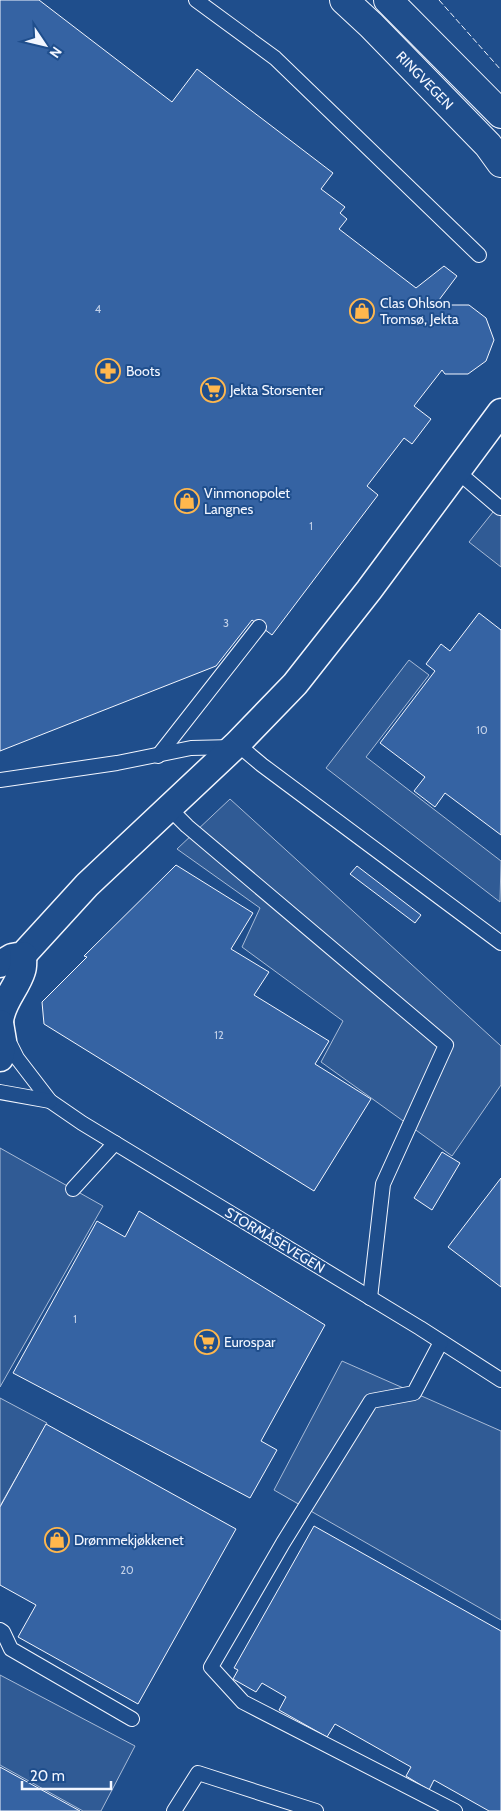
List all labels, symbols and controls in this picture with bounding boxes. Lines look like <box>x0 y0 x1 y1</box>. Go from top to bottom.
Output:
north arrow <box>20 20 70 70</box>
text: N <box>45 43 66 62</box>
street label: RINGVEGEN <box>392 47 457 113</box>
place label: Clas Ohlson Tromsø, Jekta <box>380 294 459 328</box>
shop icon: Clas Ohlson Tromsø, Jekta <box>349 298 375 324</box>
house number: 4 <box>95 302 102 316</box>
pharmacy icon: Boots <box>95 358 121 384</box>
place label: Boots <box>126 362 160 380</box>
supermarket icon: Jekta Storsenter <box>200 377 226 403</box>
place label: Jekta Storsenter <box>229 381 324 399</box>
place label: Vinmonopolet Langnes <box>204 484 290 518</box>
shop icon: Vinmonopolet Langnes <box>174 488 200 514</box>
house number: 1 <box>309 519 313 533</box>
house number: 3 <box>223 616 229 630</box>
house number: 10 <box>476 723 488 737</box>
house number: 12 <box>214 1028 224 1042</box>
street label: STORMÅSEVEGEN <box>222 1203 328 1277</box>
house number: 1 <box>73 1312 77 1326</box>
supermarket icon: Eurospar <box>194 1329 220 1355</box>
place label: Eurospar <box>224 1333 276 1351</box>
shop icon: Drømmekjøkkenet <box>44 1527 70 1553</box>
place label: Drømmekjøkkenet <box>74 1531 184 1549</box>
house number: 20 <box>120 1563 134 1577</box>
scale bar <box>22 1758 111 1790</box>
text: 20 m <box>30 1767 65 1785</box>

